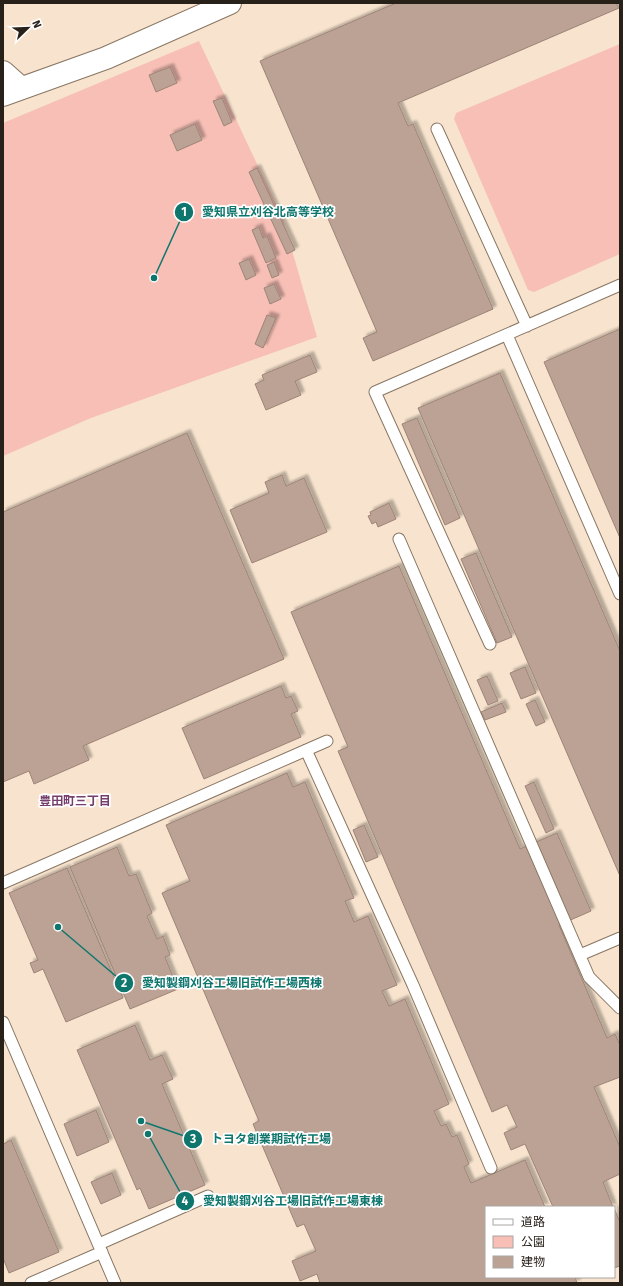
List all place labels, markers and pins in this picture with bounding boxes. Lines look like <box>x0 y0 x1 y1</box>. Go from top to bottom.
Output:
callout: 愛知県立刈谷北高等学校 <box>174 200 342 224</box>
callout: 愛知製鋼刈谷工場旧試作工場西棟 <box>114 971 330 995</box>
callout: トヨタ創業期試作工場 <box>183 1127 339 1151</box>
callout: 愛知製鋼刈谷工場旧試作工場東棟 <box>175 1189 391 1213</box>

